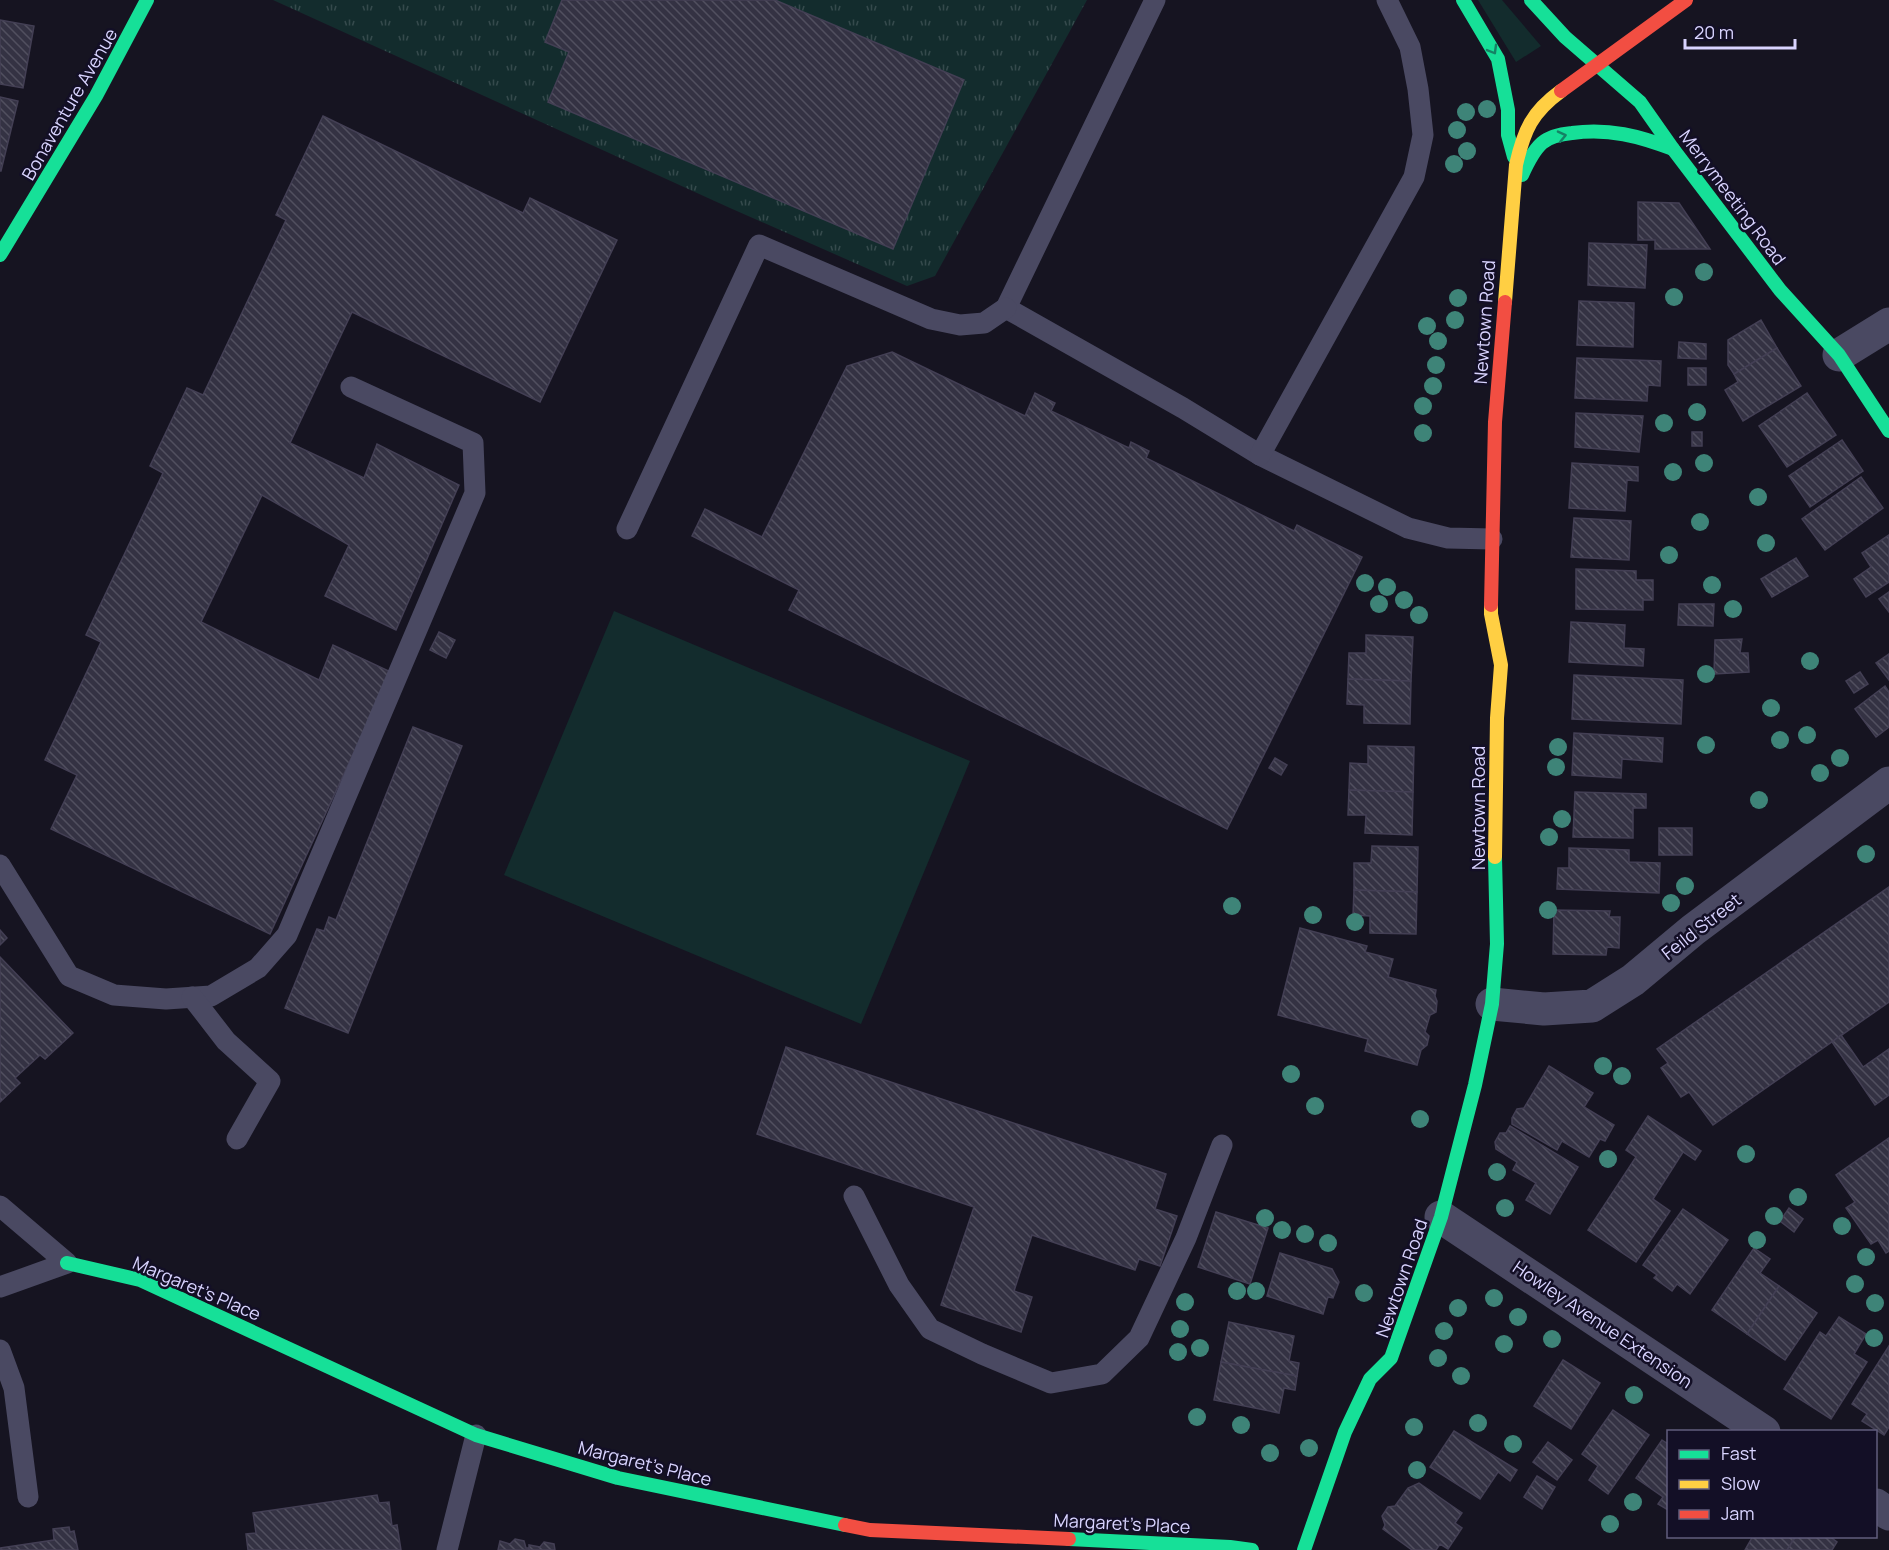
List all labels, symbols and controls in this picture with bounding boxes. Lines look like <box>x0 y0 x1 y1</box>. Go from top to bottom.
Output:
scale bar <box>1685 12 1794 50</box>
text: 20 m <box>1694 20 1734 44</box>
street label: Bonaventure Avenue <box>16 24 122 184</box>
one-way arrow <box>1485 44 1497 54</box>
street label: Merrymeeting Road <box>1674 125 1792 269</box>
one-way arrow <box>1557 130 1567 143</box>
street label: Newtown Road <box>1468 259 1500 385</box>
street label: Newtown Road <box>1466 746 1490 870</box>
street label: Feild Street <box>1656 887 1746 965</box>
street label: Newtown Road <box>1369 1215 1433 1341</box>
street label: Margaret's Place <box>129 1250 265 1326</box>
street label: Howley Avenue Extension <box>1508 1255 1698 1393</box>
legend <box>1667 1430 1877 1538</box>
street label: Margaret's Place <box>576 1435 714 1491</box>
text: Fast <box>1721 1441 1756 1465</box>
text: Slow <box>1721 1471 1761 1495</box>
text: Jam <box>1721 1501 1755 1525</box>
street label: Margaret's Place <box>1053 1507 1191 1539</box>

